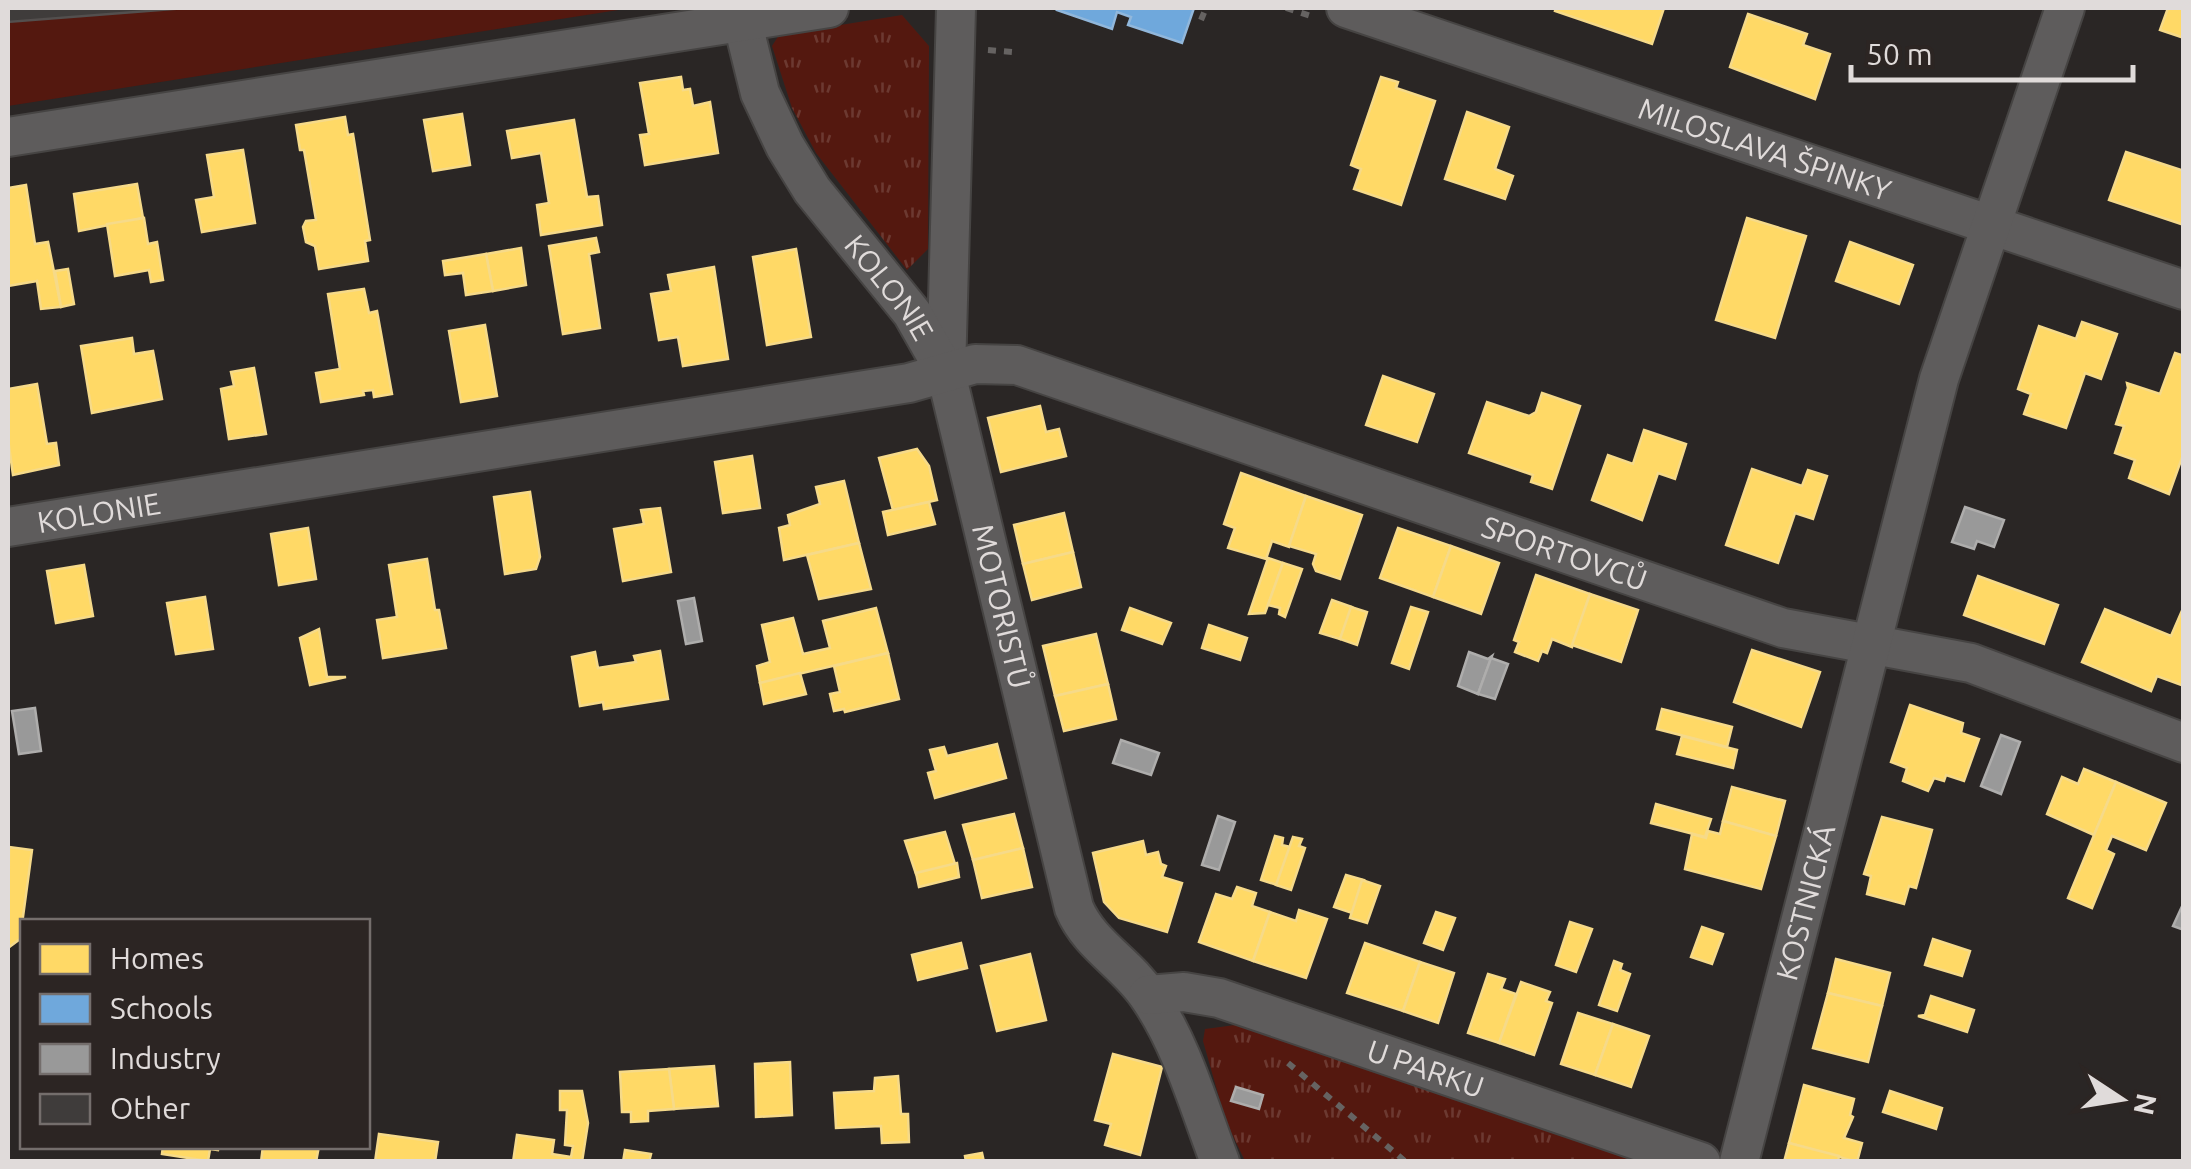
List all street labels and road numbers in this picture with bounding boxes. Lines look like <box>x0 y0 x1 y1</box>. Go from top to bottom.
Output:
street label: MILOSLAVA ŠPINKY <box>1634 91 1896 207</box>
street label: KOLONIE <box>838 228 941 346</box>
street label: KOLONIE <box>35 486 163 539</box>
street label: SPORTOVCŮ <box>1477 509 1652 597</box>
street label: MOTORISTŮ <box>966 521 1039 692</box>
street label: KOSTNICKÁ <box>1769 820 1842 984</box>
street label: U PARKU <box>1363 1033 1489 1104</box>

